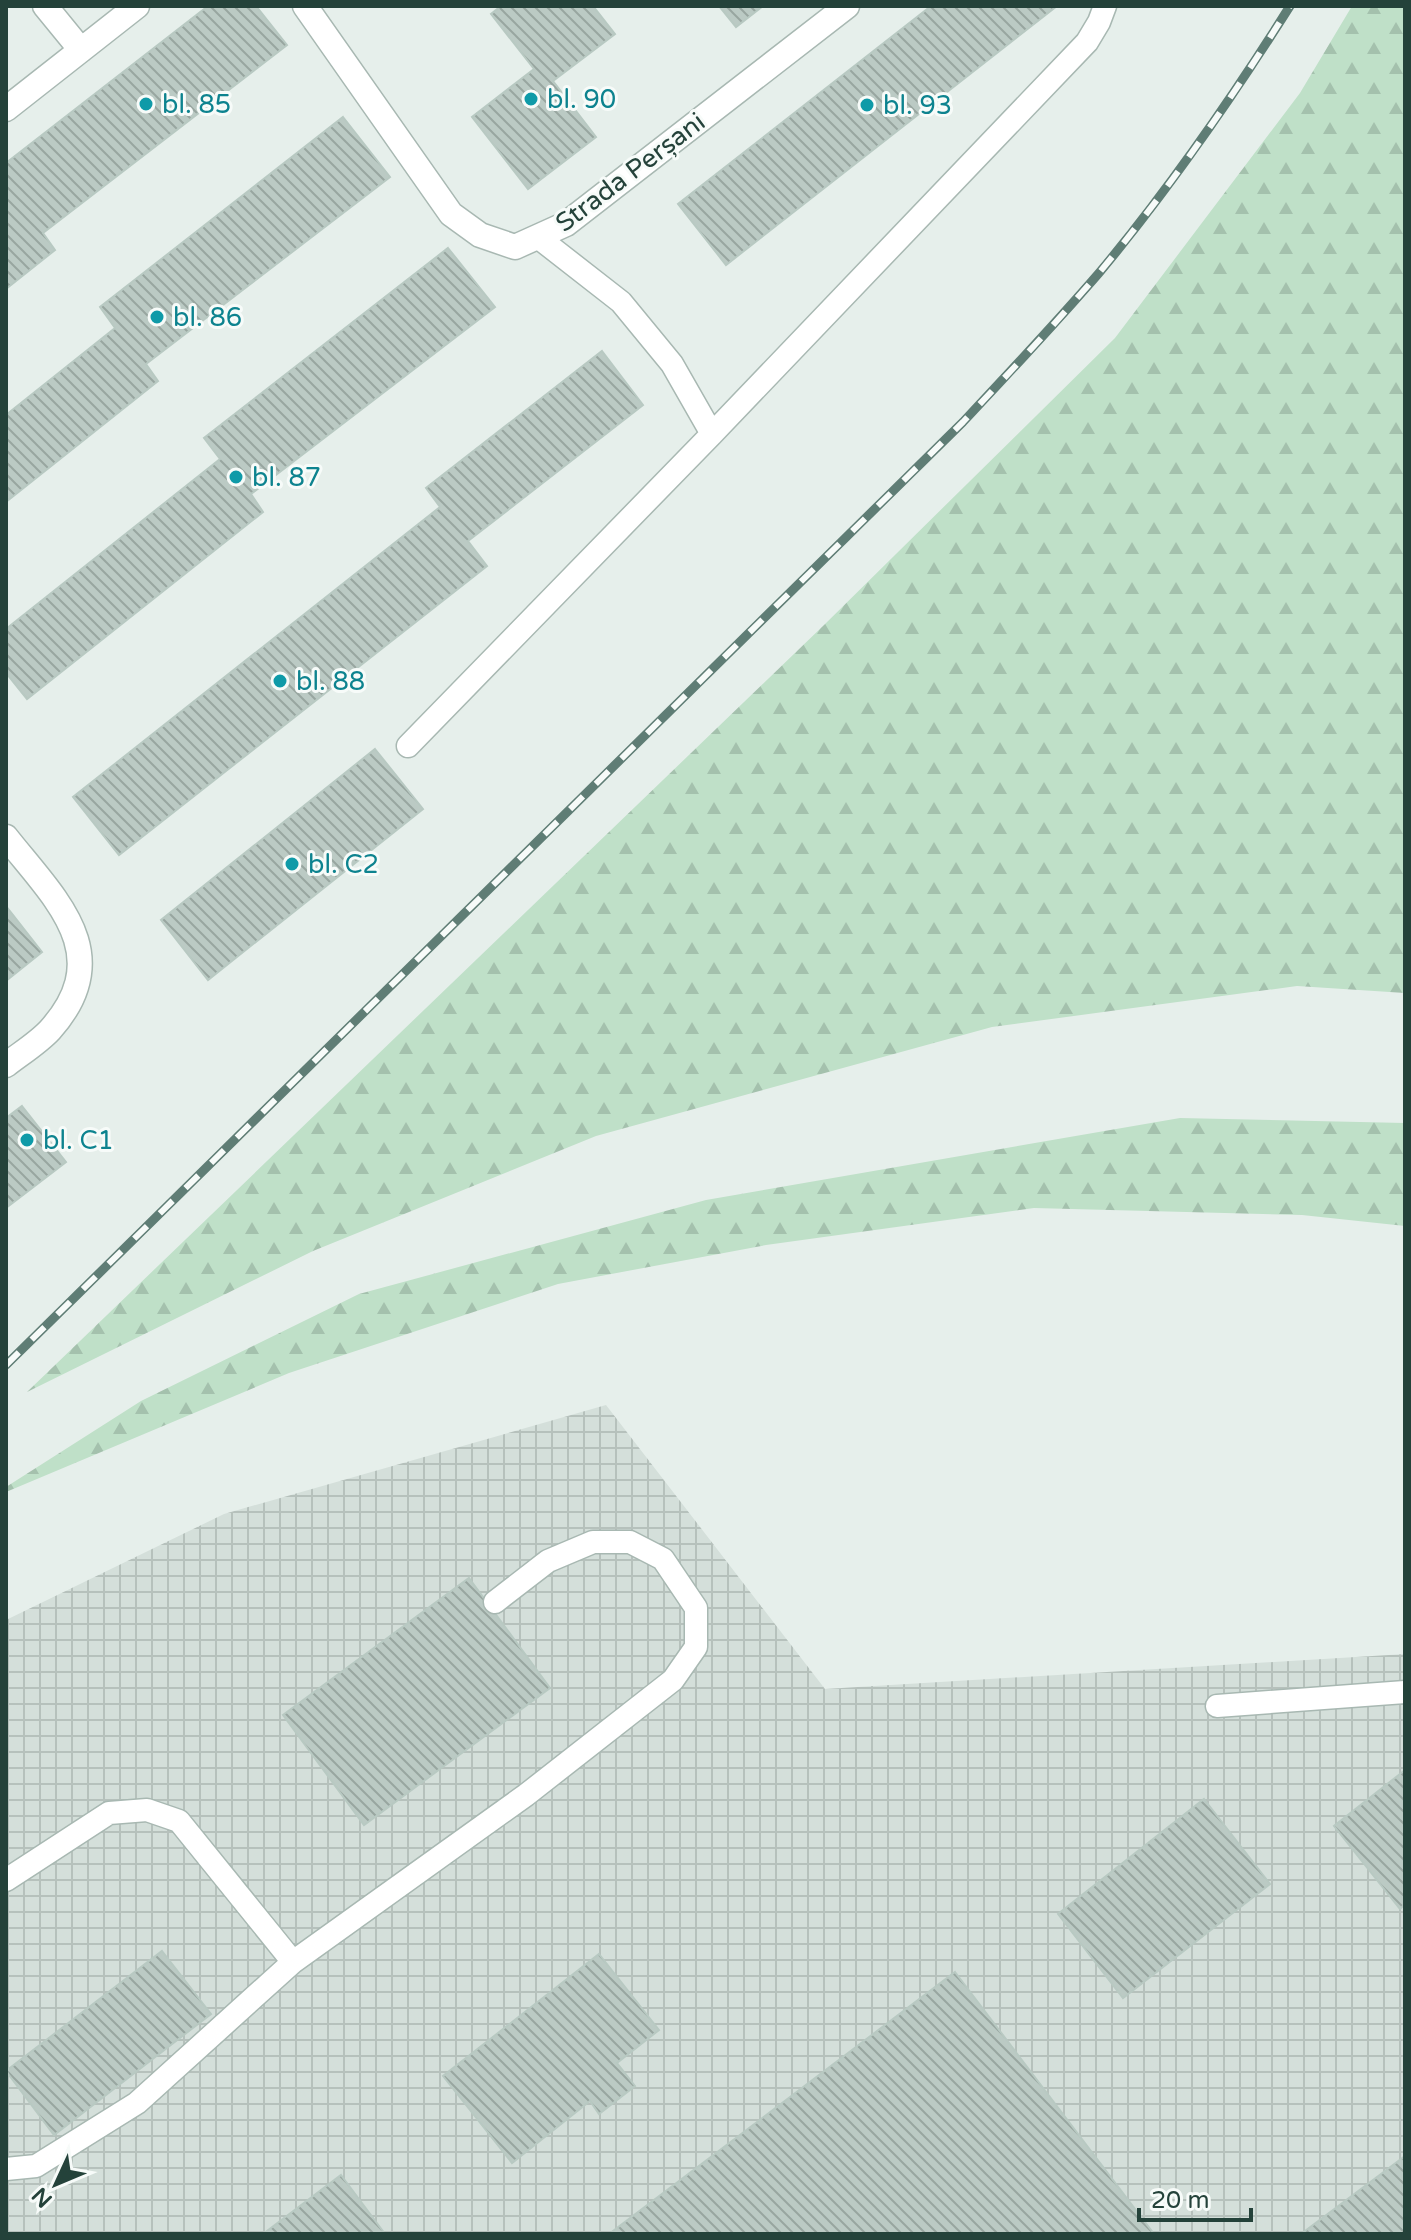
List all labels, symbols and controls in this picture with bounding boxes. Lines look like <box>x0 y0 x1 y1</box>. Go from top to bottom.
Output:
place label: bl. 90 <box>547 84 616 115</box>
place label: bl. 85 <box>162 89 231 120</box>
marker: bl. 90 <box>522 90 540 108</box>
place label: bl. 93 <box>883 90 952 121</box>
marker: bl. 85 <box>137 95 155 113</box>
marker: bl. 93 <box>858 96 876 114</box>
street label: Strada Perșani <box>550 106 711 239</box>
place label: bl. 86 <box>173 302 242 333</box>
marker: bl. 86 <box>148 308 166 326</box>
place label: bl. 87 <box>252 462 321 493</box>
marker: bl. 87 <box>227 468 245 486</box>
place label: bl. 88 <box>296 666 365 697</box>
marker: bl. 88 <box>271 672 289 690</box>
place label: bl. C2 <box>308 849 379 880</box>
marker: bl. C2 <box>283 855 301 873</box>
place label: bl. C1 <box>43 1125 114 1156</box>
marker: bl. C1 <box>18 1131 36 1149</box>
north arrow <box>16 2144 96 2224</box>
scale bar <box>1139 2172 1251 2222</box>
text: N <box>27 2182 58 2213</box>
text: 20 m <box>1151 2186 1209 2215</box>

